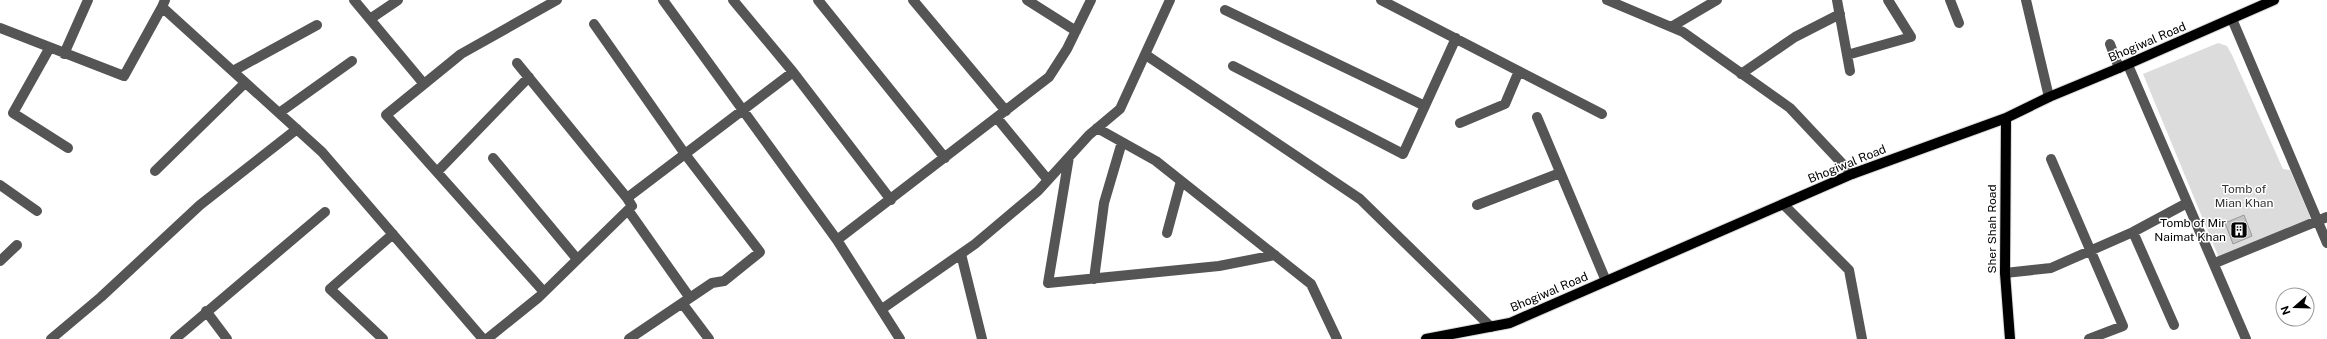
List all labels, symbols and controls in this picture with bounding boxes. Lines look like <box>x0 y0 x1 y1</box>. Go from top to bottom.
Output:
street label: Bhogiwal Road <box>2106 19 2188 65</box>
street label: Bhogiwal Road <box>1806 142 1888 186</box>
park label: Tomb of Mian Khan <box>2215 182 2273 210</box>
street label: Sher Shah Road <box>1985 184 1999 274</box>
place label: Tomb of Mir Naimat Khan <box>2154 216 2226 244</box>
building icon: Tomb of Mir Naimat Khan <box>2229 220 2249 240</box>
street label: Bhogiwal Road <box>1508 269 1590 315</box>
north arrow <box>2275 287 2315 327</box>
text: N <box>2278 304 2293 317</box>

